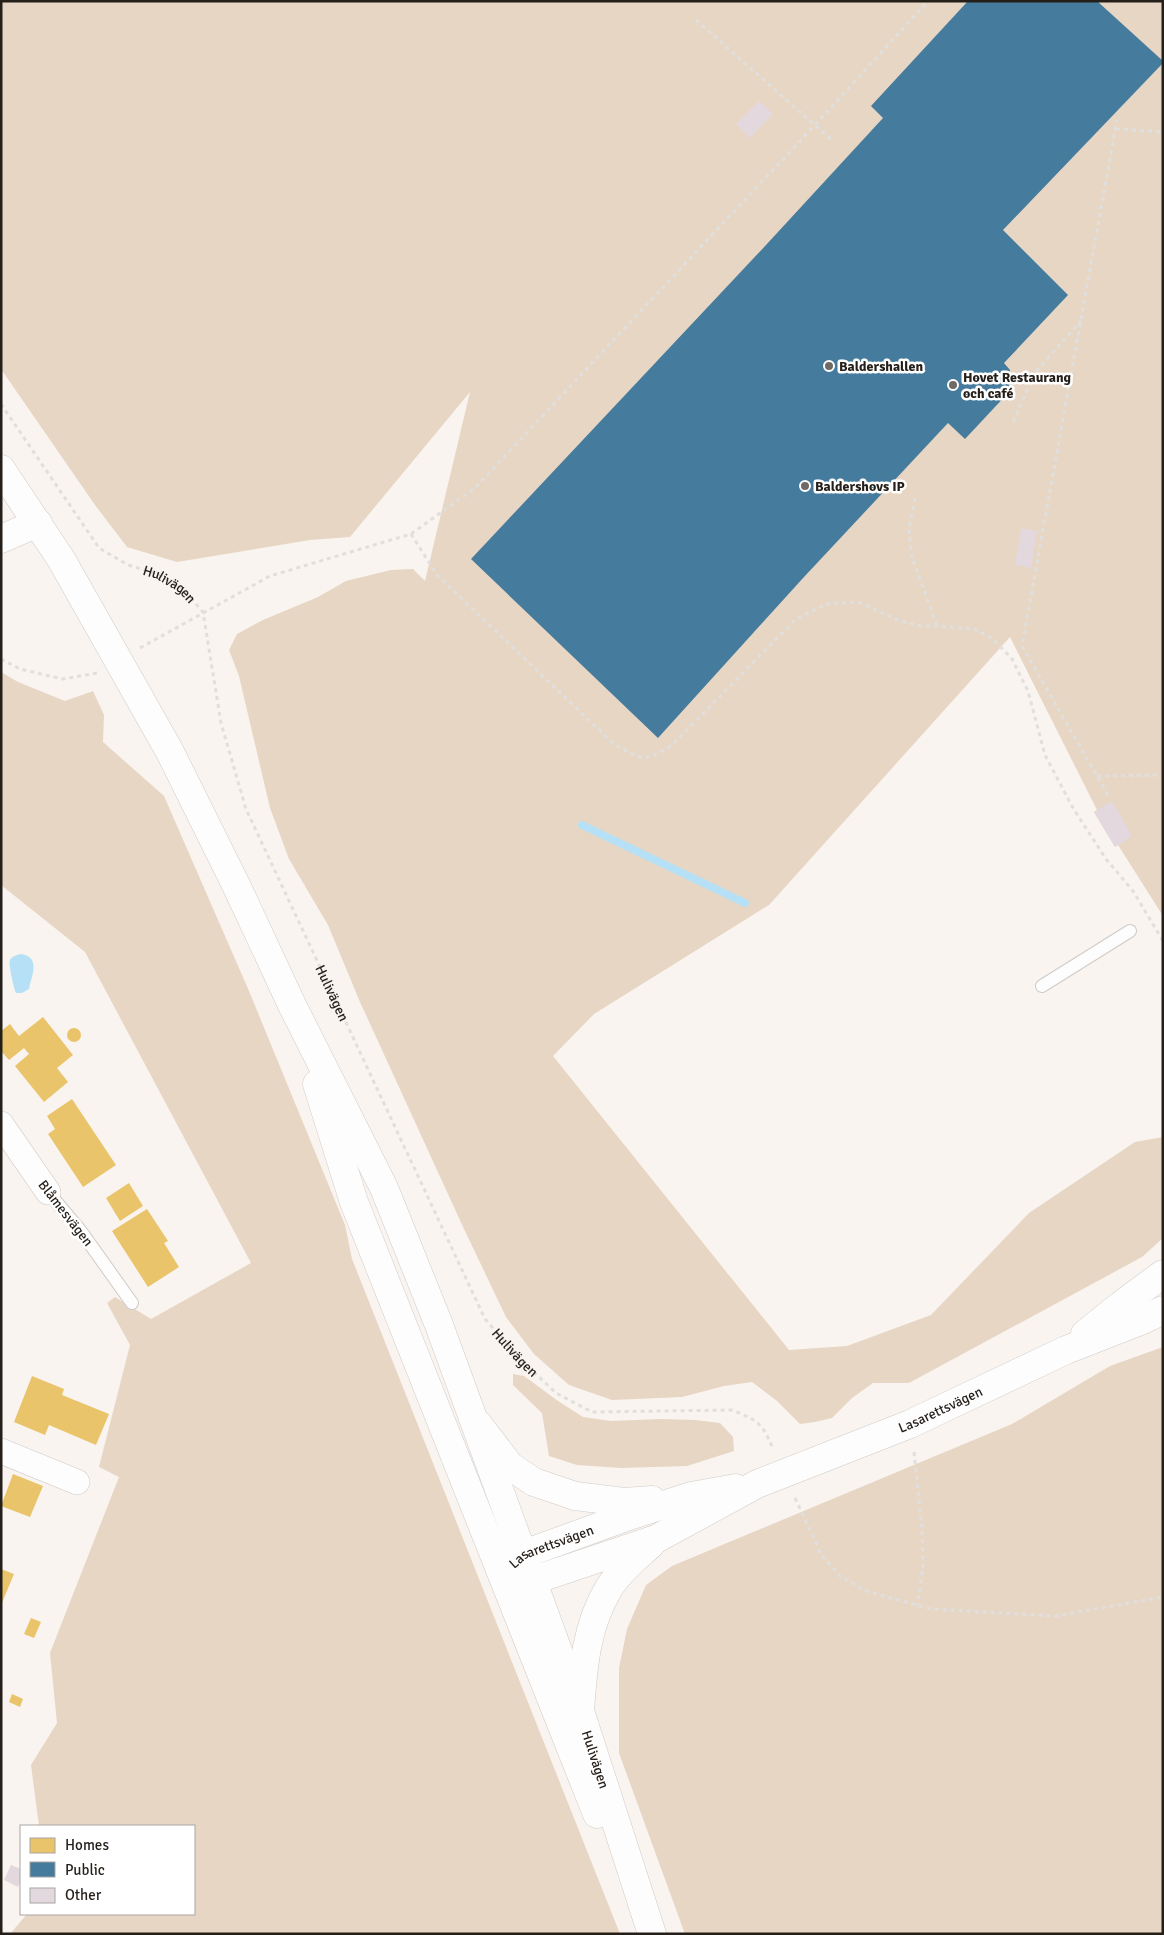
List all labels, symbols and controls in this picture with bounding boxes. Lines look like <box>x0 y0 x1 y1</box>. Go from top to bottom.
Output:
place label: Baldershallen <box>839 358 924 375</box>
marker: Baldershallen <box>823 360 835 372</box>
place label: Hovet Restaurang och café <box>963 369 1072 402</box>
marker: Hovet Restaurang och café <box>947 379 959 391</box>
place label: Baldershovs IP <box>815 478 905 495</box>
marker: Baldershovs IP <box>799 480 811 492</box>
street label: Hulivägen <box>141 562 199 607</box>
street label: Hulivägen <box>311 962 352 1024</box>
street label: Blåmesvägen <box>34 1177 97 1250</box>
street label: Hulivägen <box>488 1325 541 1381</box>
street label: Lasarettsvägen <box>896 1383 985 1437</box>
street label: Lasarettsvägen <box>506 1521 596 1572</box>
street label: Hulivägen <box>578 1728 613 1791</box>
legend <box>20 1825 195 1915</box>
text: Homes <box>65 1836 109 1854</box>
text: Public <box>65 1861 105 1879</box>
text: Other <box>65 1886 102 1904</box>

